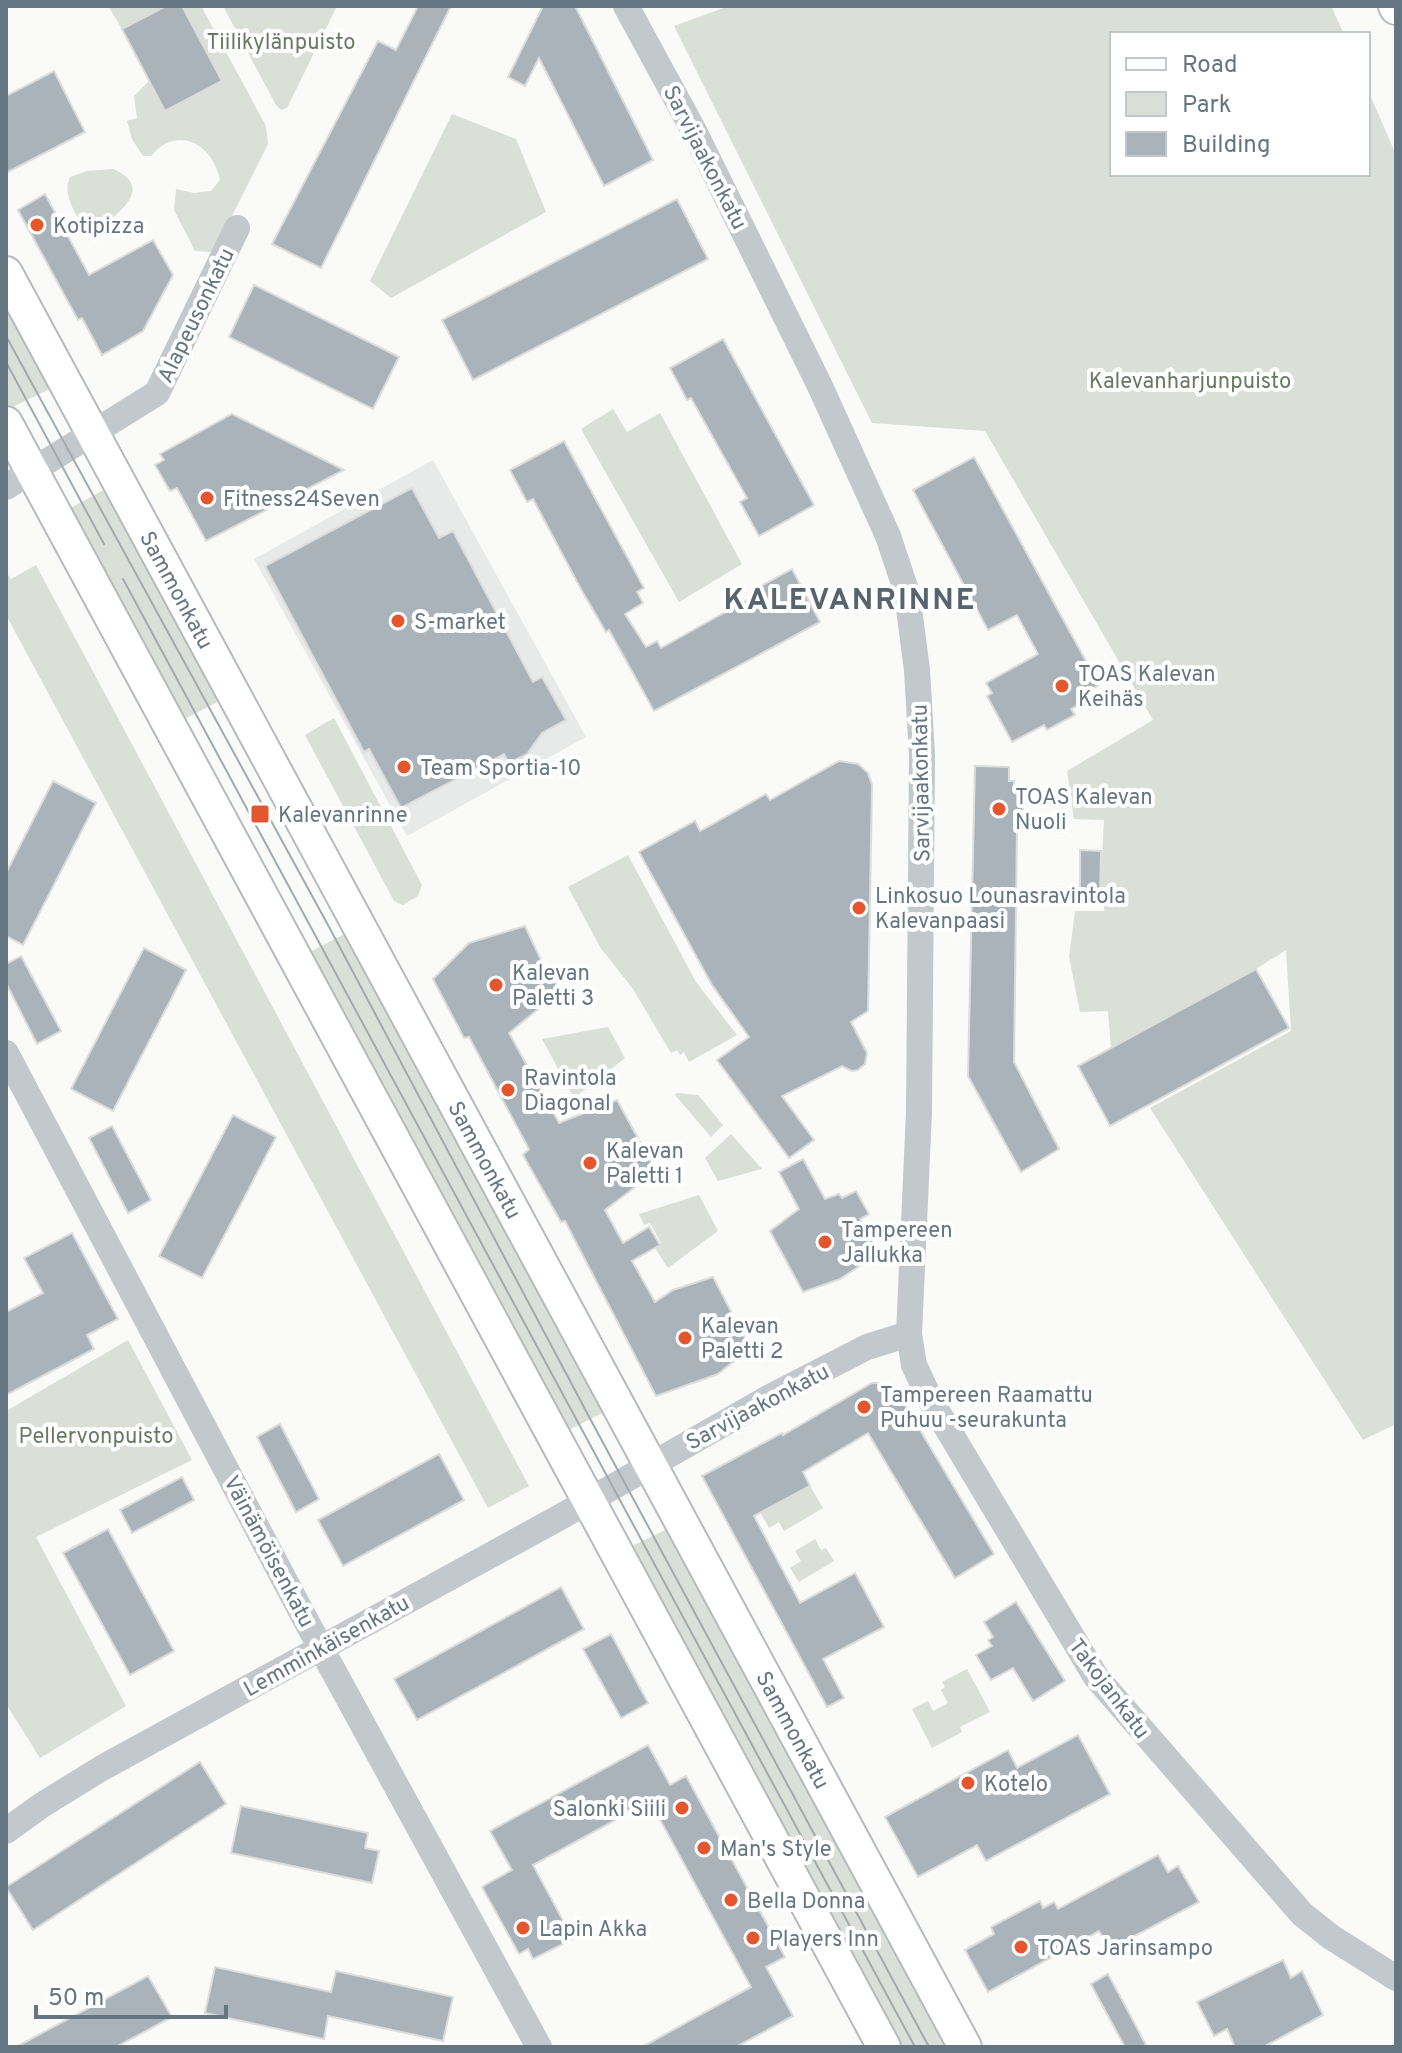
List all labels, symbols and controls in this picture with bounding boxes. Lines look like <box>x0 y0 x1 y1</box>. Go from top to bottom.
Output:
park label: Tiilikylänpuisto <box>206 30 356 57</box>
legend <box>1110 32 1370 176</box>
text: Road <box>1182 51 1238 81</box>
street label: Sarvijaakonkatu <box>656 82 752 235</box>
text: Park <box>1182 91 1232 121</box>
text: Building <box>1182 131 1271 161</box>
place label: Kotipizza <box>53 214 144 241</box>
marker: Kotipizza <box>28 216 46 234</box>
street label: Alapeusonkatu <box>153 244 242 388</box>
park label: Kalevanharjunpuisto <box>1089 369 1291 396</box>
place label: Fitness24Seven <box>223 487 380 514</box>
marker: Fitness24Seven <box>198 489 216 507</box>
street label: Sammonkatu <box>132 527 218 655</box>
district label: KALEVANRINNE <box>724 583 976 620</box>
place label: S-market <box>414 610 506 637</box>
marker: S-market <box>389 612 407 630</box>
place label: TOAS Kalevan Keihäs <box>1078 662 1216 714</box>
marker: TOAS Kalevan Keihäs <box>1053 677 1071 695</box>
street label: Sarvijaakonkatu <box>908 704 937 862</box>
place label: Team Sportia-10 <box>420 756 581 783</box>
marker: Team Sportia-10 <box>395 758 413 776</box>
place label: TOAS Kalevan Nuoli <box>1015 785 1153 837</box>
marker: TOAS Kalevan Nuoli <box>990 800 1008 818</box>
marker: Kalevanrinne <box>249 803 271 825</box>
place label: Kalevanrinne <box>278 803 408 830</box>
place label: Linkosuo Lounasravintola Kalevanpaasi <box>875 884 1126 936</box>
marker: Linkosuo Lounasravintola Kalevanpaasi <box>850 899 868 917</box>
place label: Kalevan Paletti 3 <box>512 961 594 1013</box>
marker: Kalevan Paletti 3 <box>487 976 505 994</box>
place label: Ravintola Diagonal <box>524 1066 617 1118</box>
marker: Ravintola Diagonal <box>499 1081 517 1099</box>
street label: Sammonkatu <box>440 1097 526 1225</box>
place label: Kalevan Paletti 1 <box>606 1139 684 1191</box>
marker: Kalevan Paletti 1 <box>581 1154 599 1172</box>
place label: Tampereen Jallukka <box>841 1218 953 1270</box>
marker: Tampereen Jallukka <box>816 1233 834 1251</box>
place label: Kalevan Paletti 2 <box>701 1314 783 1366</box>
marker: Kalevan Paletti 2 <box>676 1329 694 1347</box>
street label: Sarvijaakonkatu <box>682 1359 834 1457</box>
place label: Tampereen Raamattu Puhuu -seurakunta <box>880 1383 1093 1435</box>
marker: Tampereen Raamattu Puhuu -seurakunta <box>855 1398 873 1416</box>
park label: Pellervonpuisto <box>19 1424 173 1451</box>
street label: Väinämöisenkatu <box>216 1472 319 1633</box>
street label: Lemminkäisenkatu <box>240 1590 415 1704</box>
street label: Takojankatu <box>1062 1634 1154 1745</box>
street label: Sammonkatu <box>749 1667 834 1795</box>
place label: Kotelo <box>984 1772 1048 1799</box>
marker: Kotelo <box>959 1774 977 1792</box>
place label: Salonki Siili <box>553 1797 666 1824</box>
marker: Salonki Siili <box>673 1799 691 1817</box>
place label: Man's Style <box>720 1837 832 1864</box>
marker: Man's Style <box>695 1839 713 1857</box>
place label: Bella Donna <box>747 1889 865 1916</box>
marker: Bella Donna <box>722 1891 740 1909</box>
place label: Lapin Akka <box>539 1917 647 1944</box>
marker: Lapin Akka <box>514 1919 532 1937</box>
place label: Players Inn <box>769 1927 879 1954</box>
marker: Players Inn <box>744 1929 762 1947</box>
place label: TOAS Jarinsampo <box>1037 1936 1213 1963</box>
marker: TOAS Jarinsampo <box>1012 1938 1030 1956</box>
scale bar <box>36 1969 226 2019</box>
text: 50 m <box>48 1984 104 2014</box>

